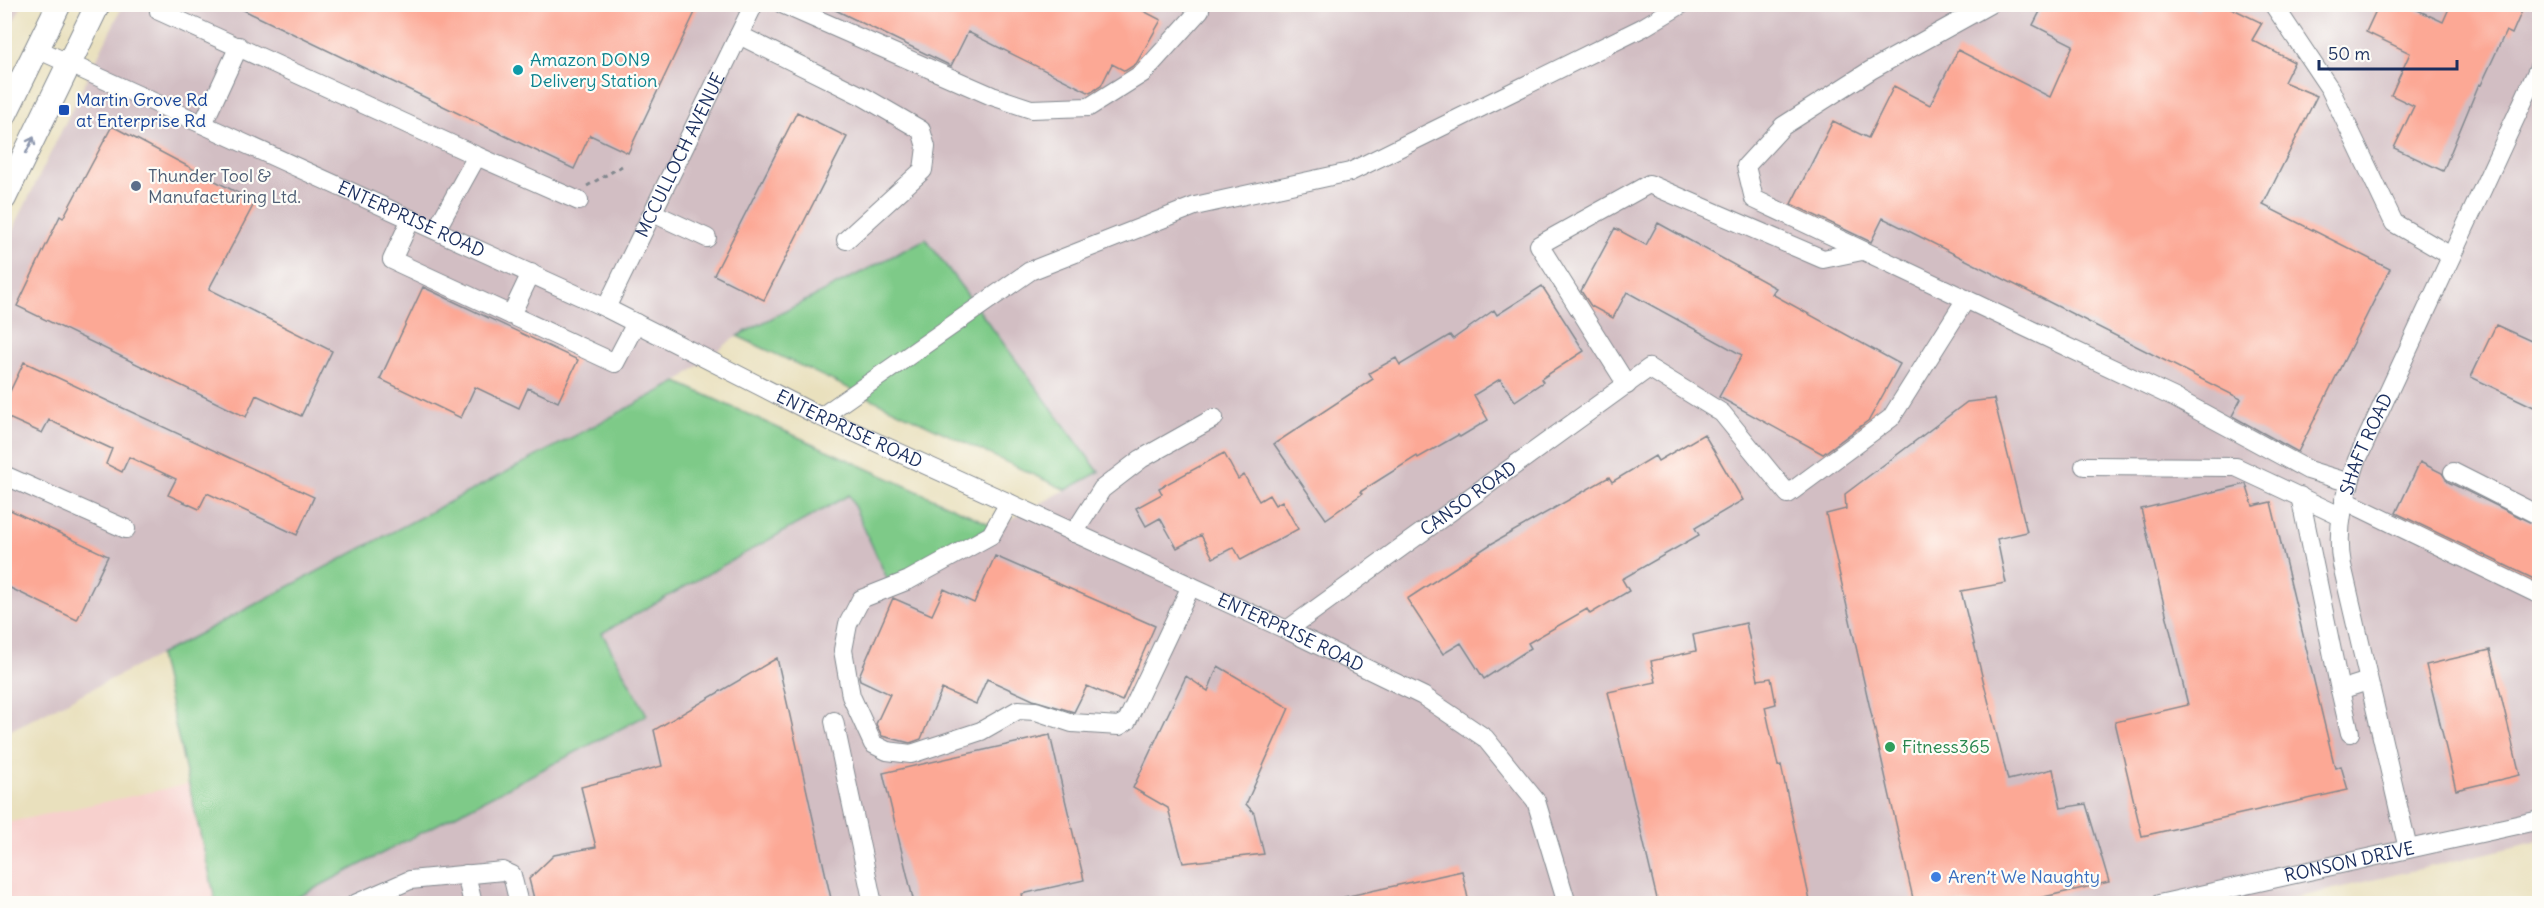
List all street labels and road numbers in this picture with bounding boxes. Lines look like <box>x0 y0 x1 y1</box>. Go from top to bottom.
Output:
street label: MCCULLOCH AVENUE <box>630 69 730 241</box>
street label: ENTERPRISE ROAD <box>334 175 488 262</box>
street label: ENTERPRISE ROAD <box>772 384 926 473</box>
street label: SHAFT ROAD <box>2335 390 2397 497</box>
street label: CANSO ROAD <box>1415 456 1521 541</box>
street label: ENTERPRISE ROAD <box>1214 588 1368 677</box>
street label: RONSON DRIVE <box>2282 836 2416 887</box>

